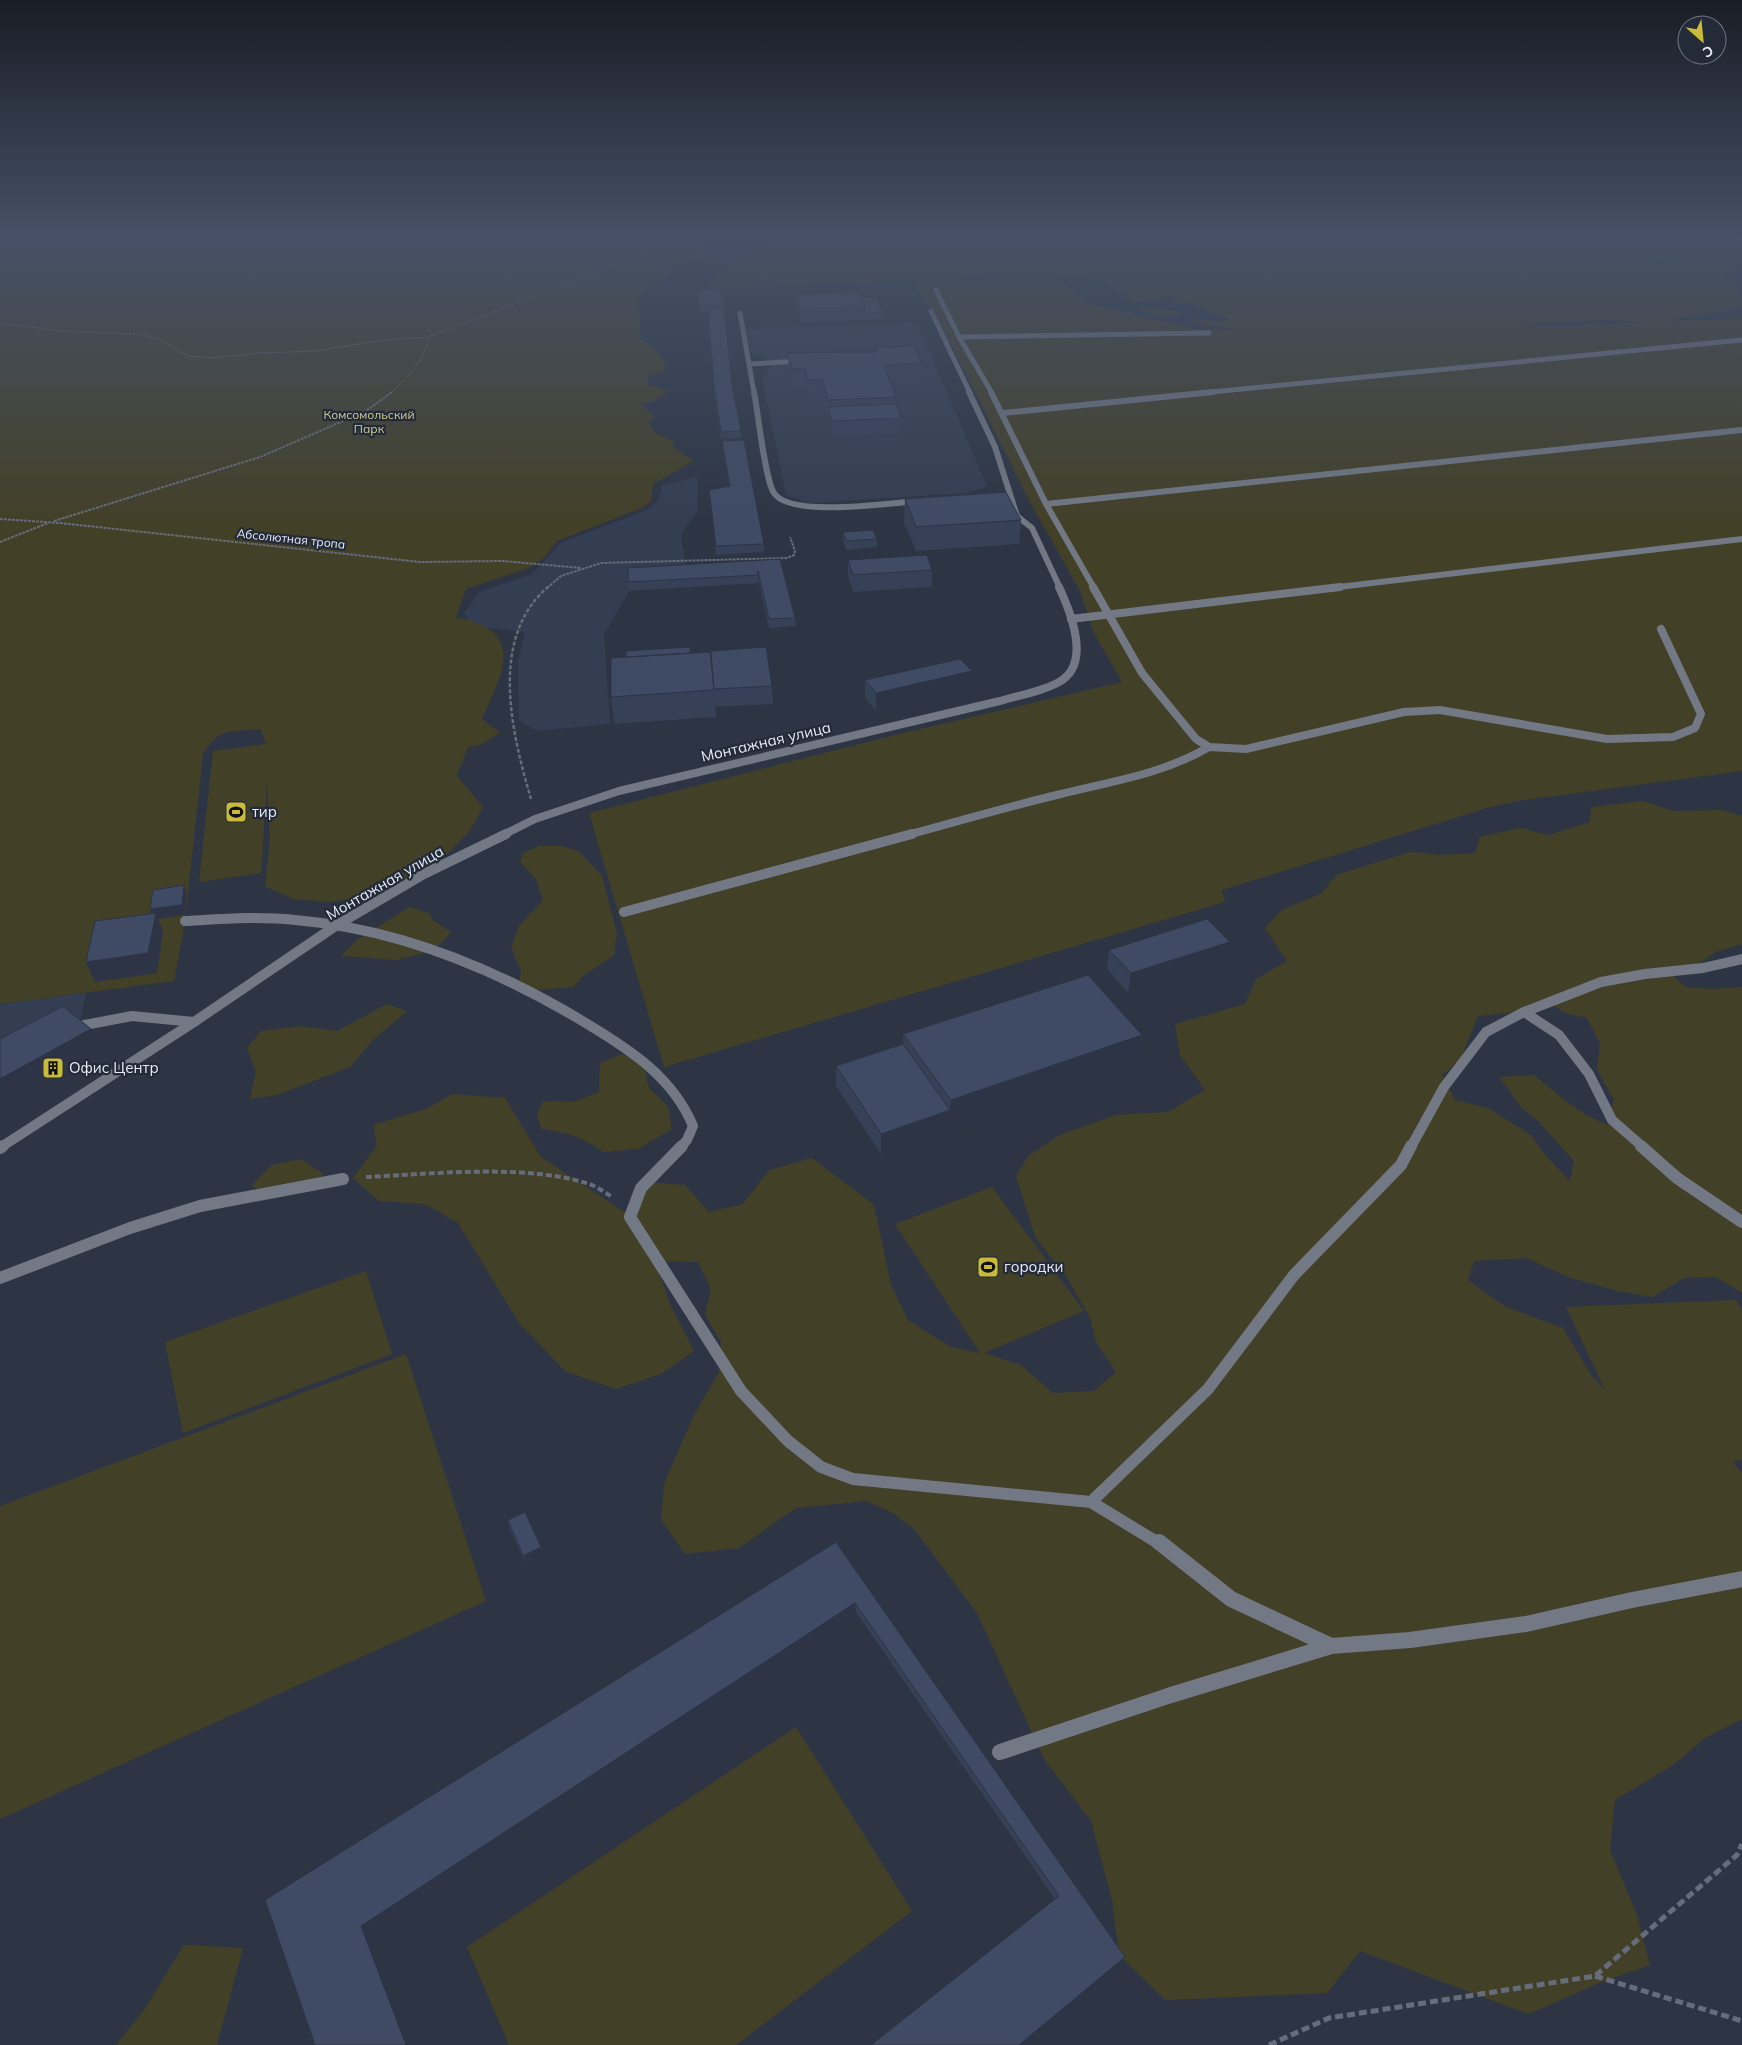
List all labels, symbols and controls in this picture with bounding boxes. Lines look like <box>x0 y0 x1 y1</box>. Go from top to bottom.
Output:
north arrow <box>1677 15 1727 65</box>
text: С <box>1700 41 1716 62</box>
park label: Комсомольский Парк <box>323 407 415 436</box>
street label: Абсолютная тропа <box>236 525 346 552</box>
street label: Монтажная улица <box>699 717 833 766</box>
sports icon: тир <box>224 800 248 824</box>
place label: тир <box>252 802 277 821</box>
street label: Монтажная улица <box>323 841 447 924</box>
building icon: Офис Центр <box>41 1056 65 1080</box>
place label: Офис Центр <box>69 1058 159 1077</box>
sports icon: городки <box>976 1255 1000 1279</box>
place label: городки <box>1004 1257 1063 1276</box>

